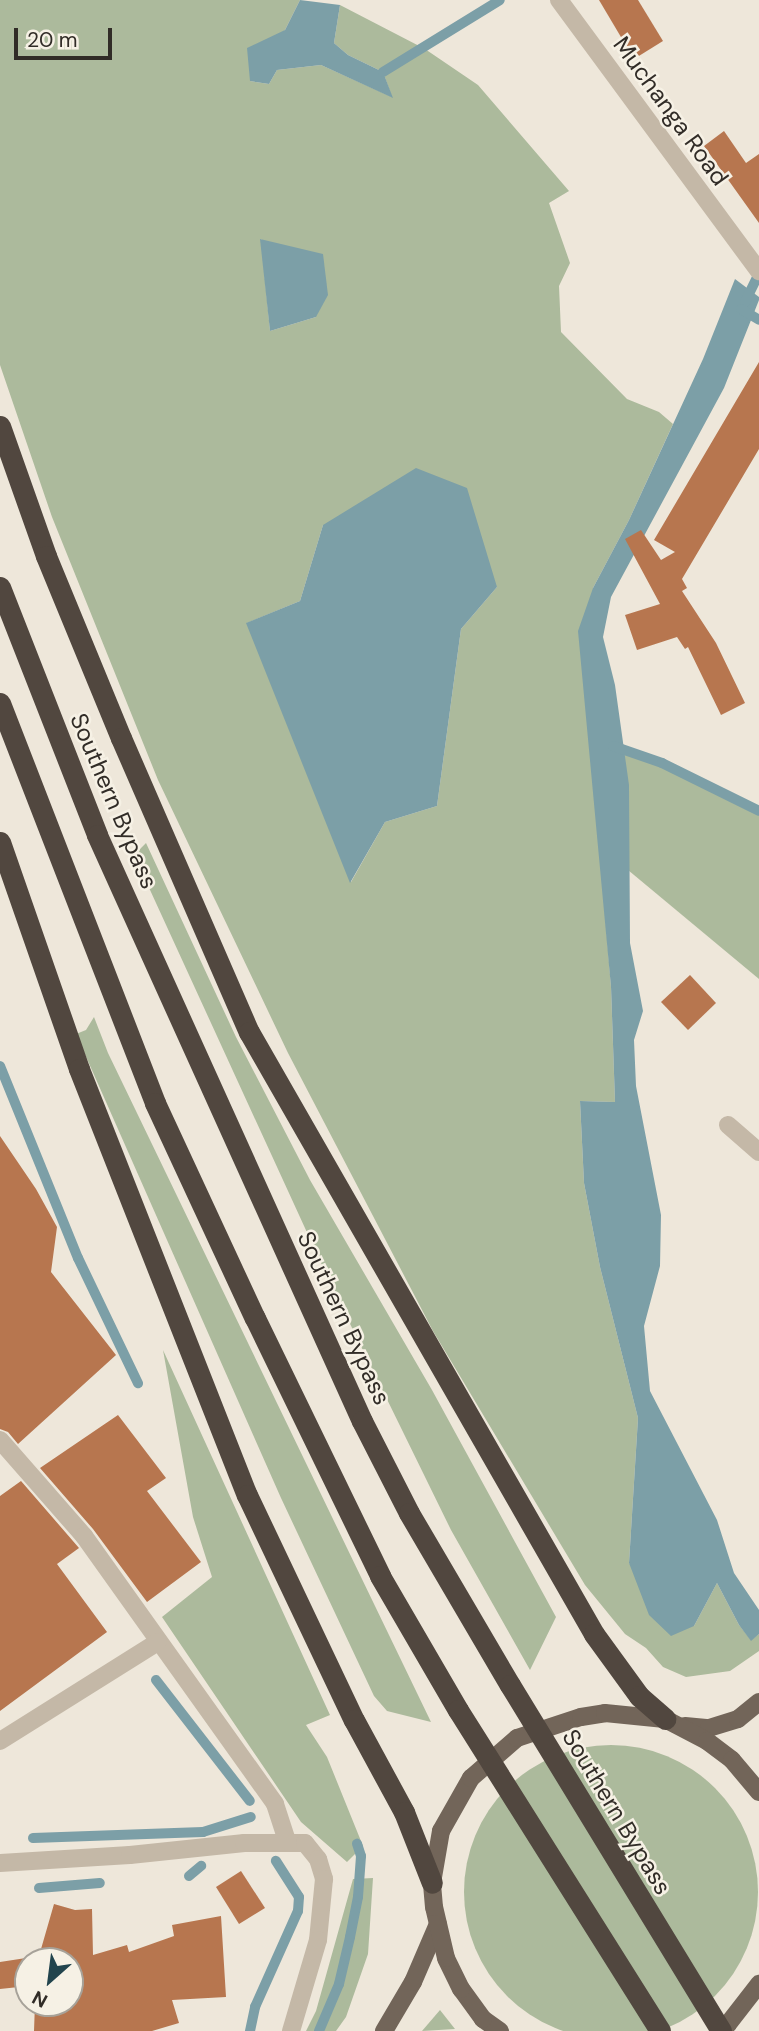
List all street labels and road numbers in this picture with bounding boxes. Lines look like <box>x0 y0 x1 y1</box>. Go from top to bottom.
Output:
street label: Muchanga Road <box>607 31 735 191</box>
street label: Southern Bypass <box>64 709 164 893</box>
street label: Southern Bypass <box>291 1227 397 1409</box>
street label: Southern Bypass <box>556 1724 678 1900</box>

